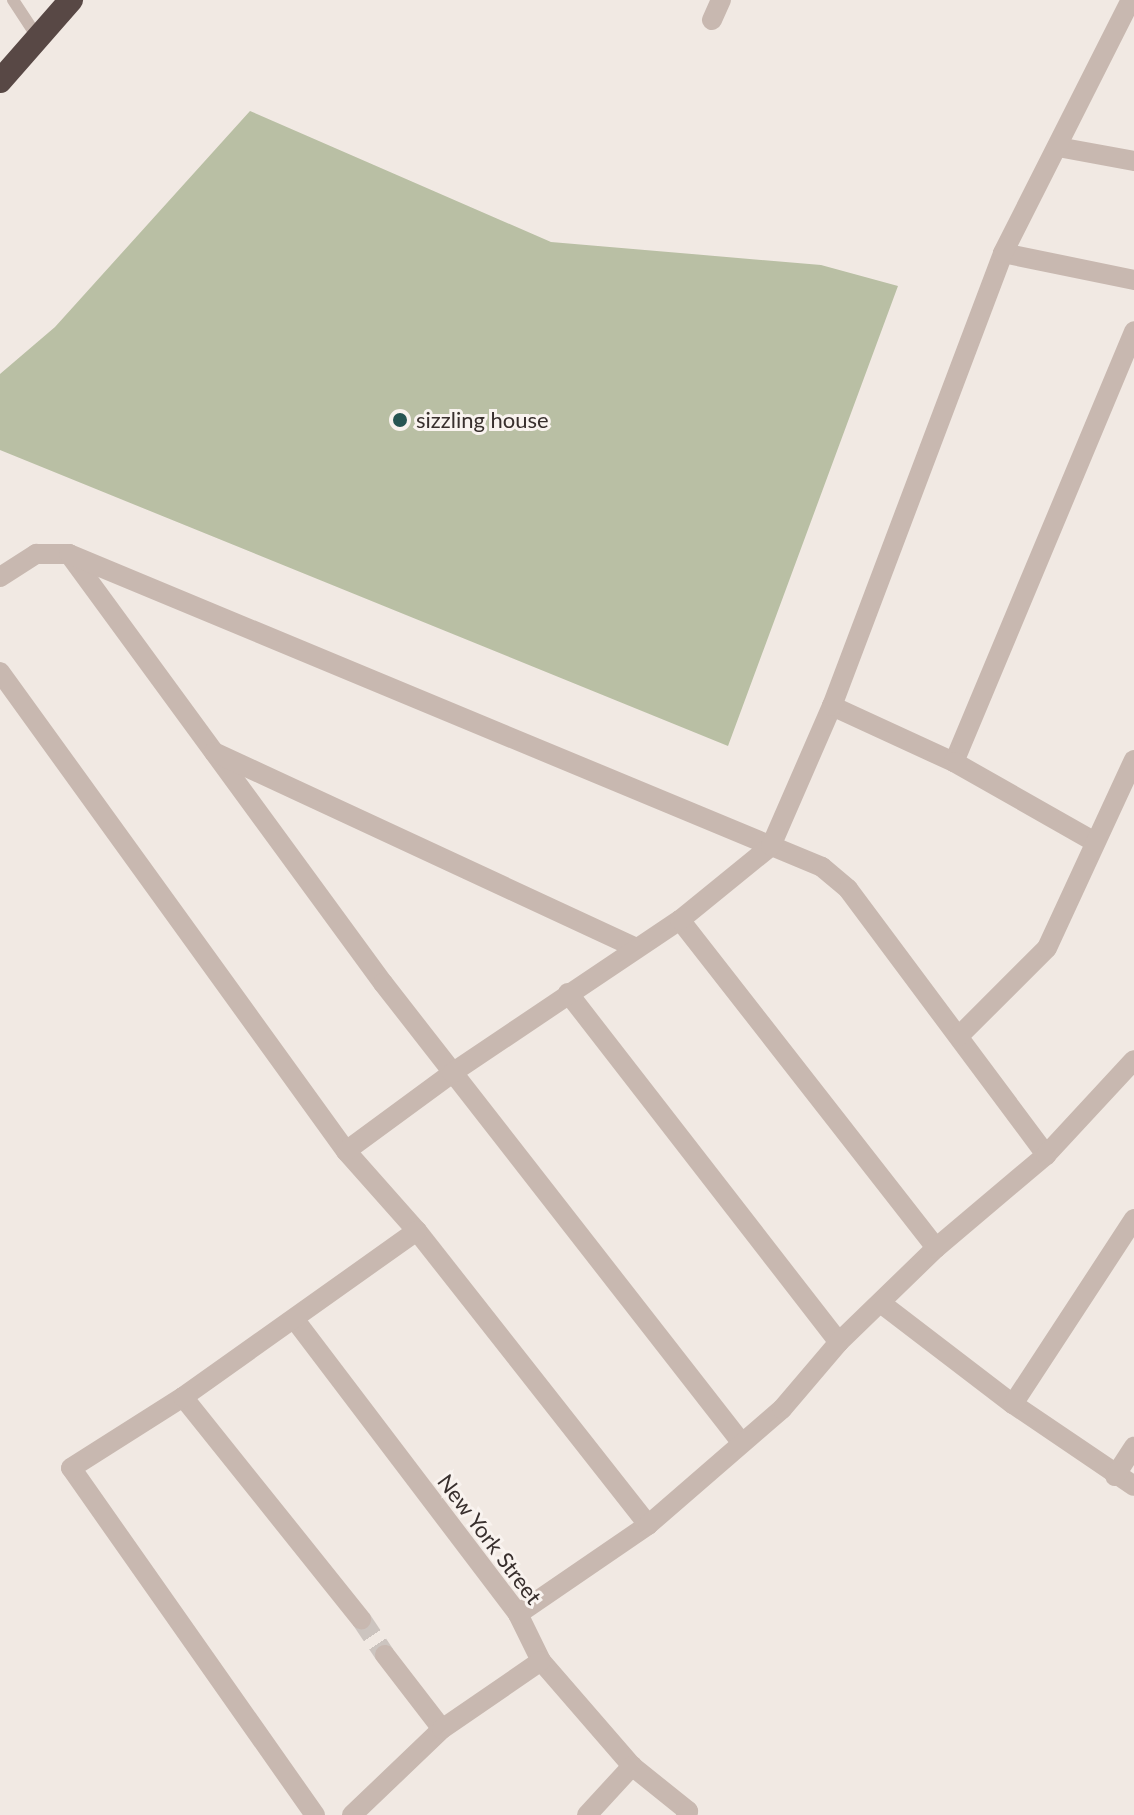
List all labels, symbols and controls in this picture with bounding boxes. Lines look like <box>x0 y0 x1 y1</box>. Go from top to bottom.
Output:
place label: sizzling house <box>416 407 549 433</box>
marker: sizzling house <box>391 411 409 429</box>
street label: New York Street <box>432 1468 548 1610</box>

